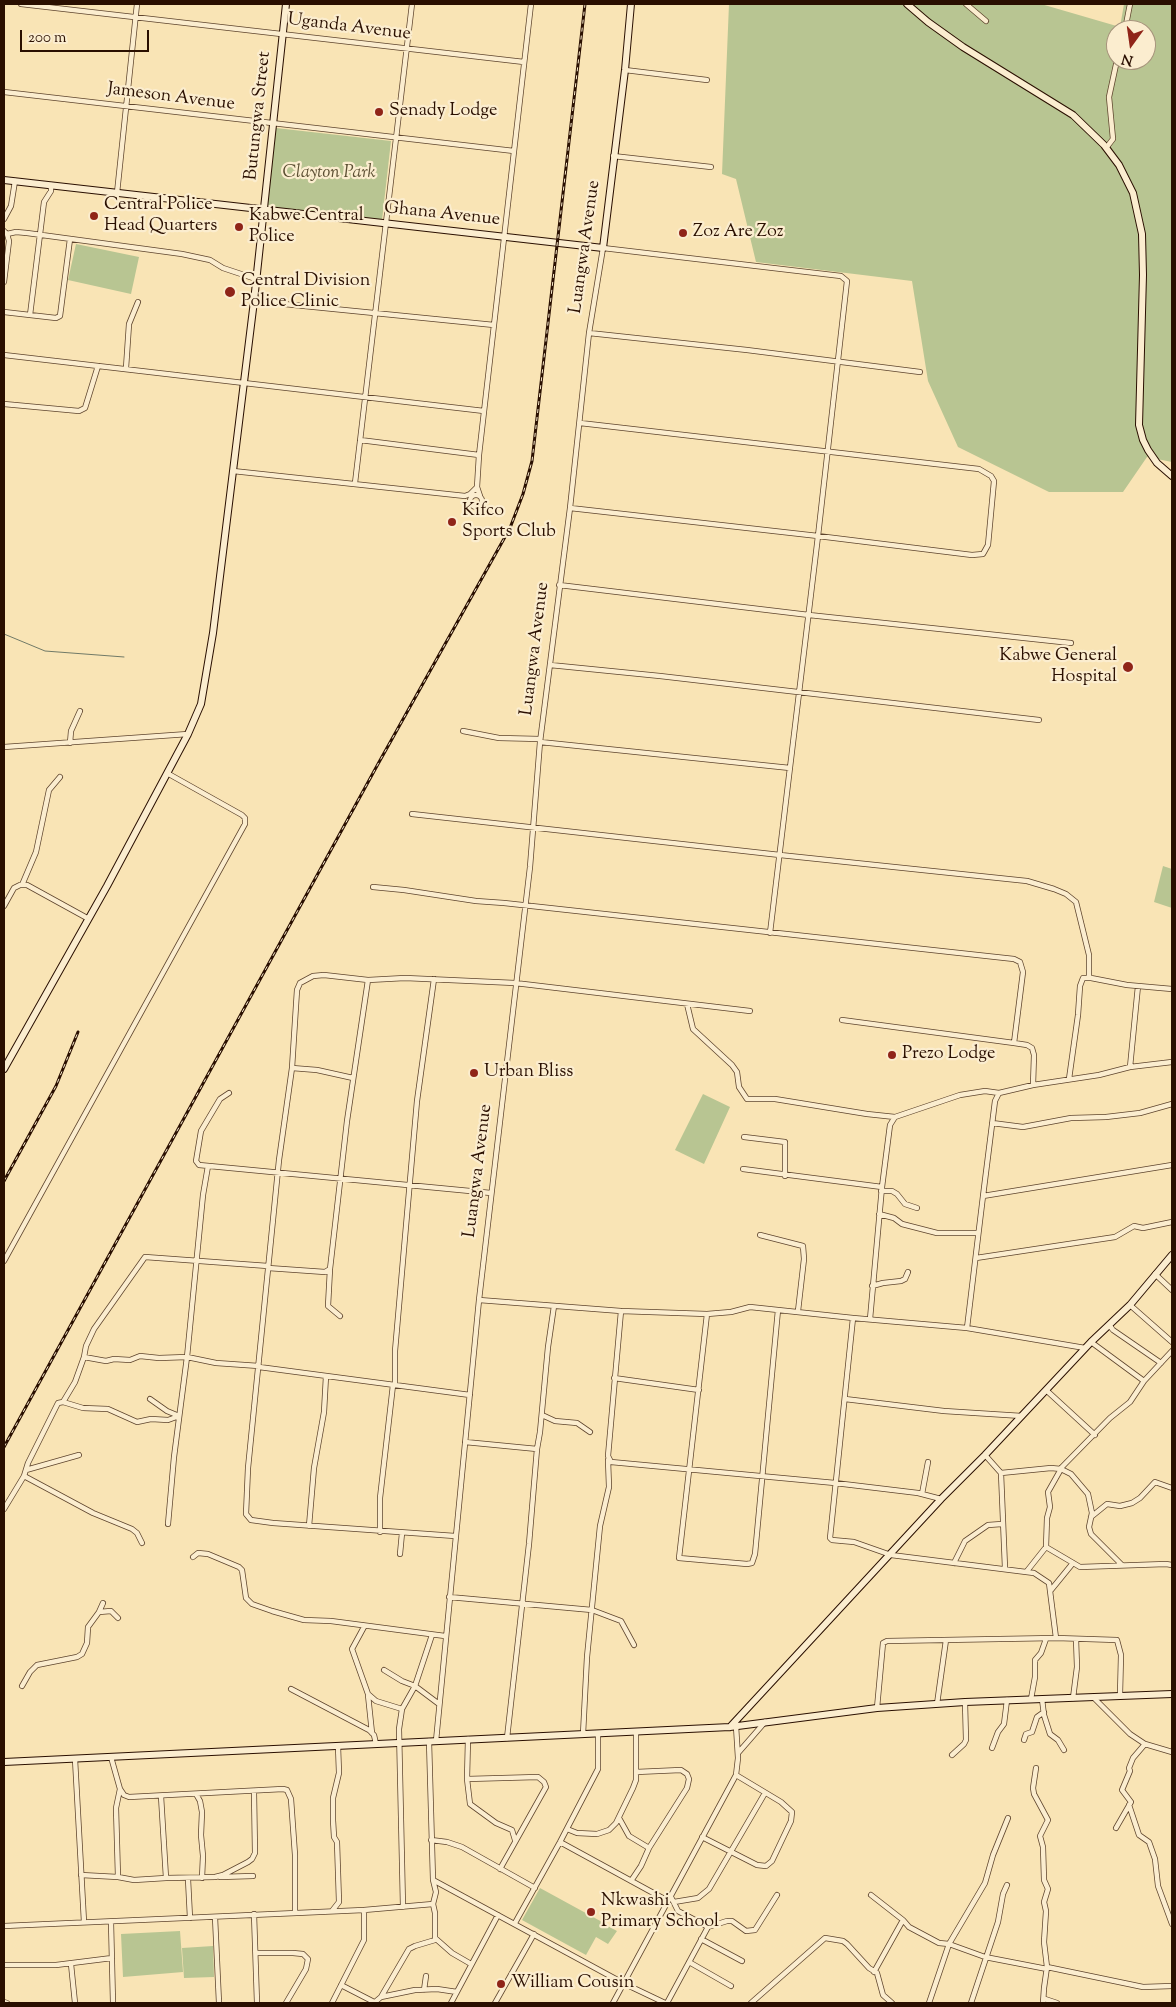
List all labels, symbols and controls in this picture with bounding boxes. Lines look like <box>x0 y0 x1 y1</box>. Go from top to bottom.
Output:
street label: Uganda Avenue <box>286 10 412 46</box>
scale bar <box>22 20 151 52</box>
north arrow <box>1106 20 1156 70</box>
text: 200 m <box>28 28 67 49</box>
text: N <box>1120 48 1135 70</box>
street label: Butungwa Street <box>241 50 277 182</box>
street label: Jameson Avenue <box>106 79 236 117</box>
place label: Senady Lodge <box>389 101 497 123</box>
marker: Senady Lodge <box>373 106 385 118</box>
park label: Clayton Park <box>282 163 376 185</box>
street label: Luangwa Avenue <box>566 179 606 315</box>
place label: Central Police Head Quarters <box>104 195 217 238</box>
street label: Ghana Avenue <box>383 198 501 232</box>
place label: Kabwe Central Police <box>249 206 364 248</box>
marker: Central Police Head Quarters <box>88 210 100 222</box>
marker: Kabwe Central Police <box>233 221 245 233</box>
place label: Zoz Are Zoz <box>693 222 784 244</box>
marker: Zoz Are Zoz <box>677 227 689 239</box>
place label: Central Division Police Clinic <box>241 271 370 314</box>
marker: Central Division Police Clinic <box>223 285 237 299</box>
place label: Kifco Sports Club <box>462 501 556 544</box>
marker: Kifco Sports Club <box>446 516 458 528</box>
street label: Luangwa Avenue <box>517 581 555 717</box>
place label: Kabwe General Hospital <box>999 646 1117 689</box>
marker: Kabwe General Hospital <box>1121 660 1135 674</box>
place label: Prezo Lodge <box>902 1044 995 1066</box>
marker: Prezo Lodge <box>886 1049 898 1061</box>
place label: Urban Bliss <box>484 1062 573 1084</box>
marker: Urban Bliss <box>468 1067 480 1079</box>
street label: Luangwa Avenue <box>460 1103 498 1239</box>
place label: Nkwashi Primary School <box>601 1891 719 1934</box>
marker: Nkwashi Primary School <box>585 1906 597 1918</box>
place label: William Cousin <box>511 1973 634 1995</box>
marker: William Cousin <box>495 1978 507 1990</box>

